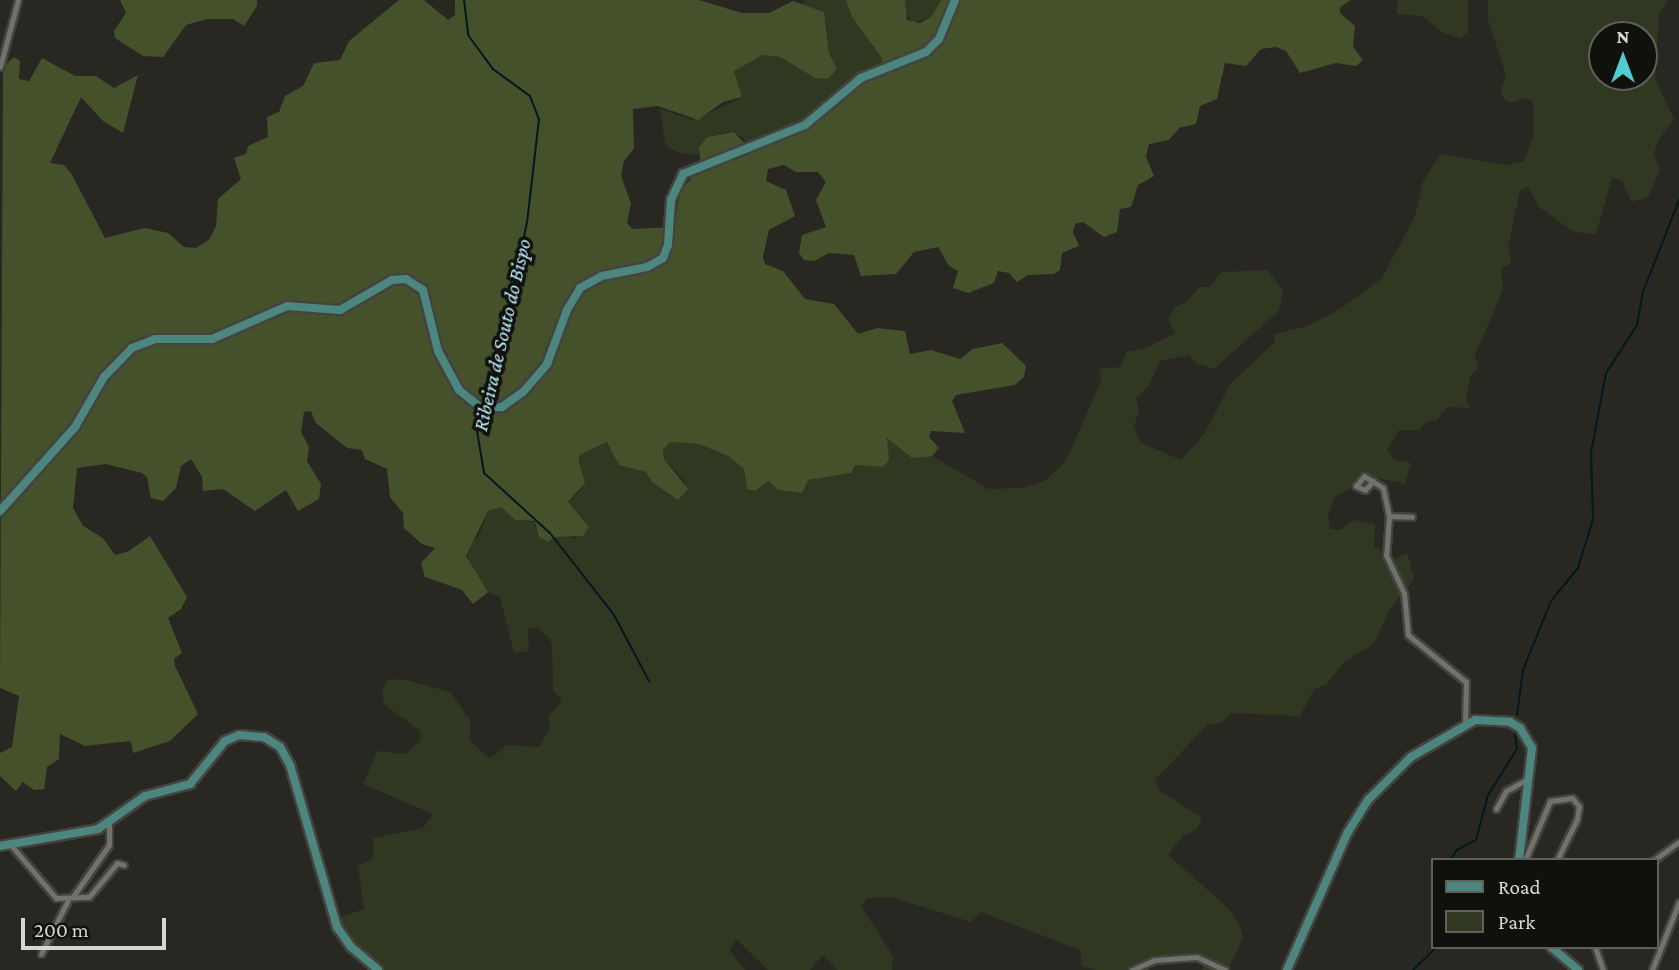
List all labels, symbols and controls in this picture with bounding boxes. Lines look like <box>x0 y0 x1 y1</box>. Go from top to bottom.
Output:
north arrow <box>1588 21 1658 91</box>
text: N <box>1617 26 1629 47</box>
water label: Ribeira de Souto do Bispo <box>468 237 536 433</box>
legend <box>1430 858 1658 949</box>
text: Road <box>1498 875 1541 899</box>
scale bar <box>24 904 170 948</box>
text: Park <box>1498 910 1535 934</box>
text: 200 m <box>34 918 89 942</box>

